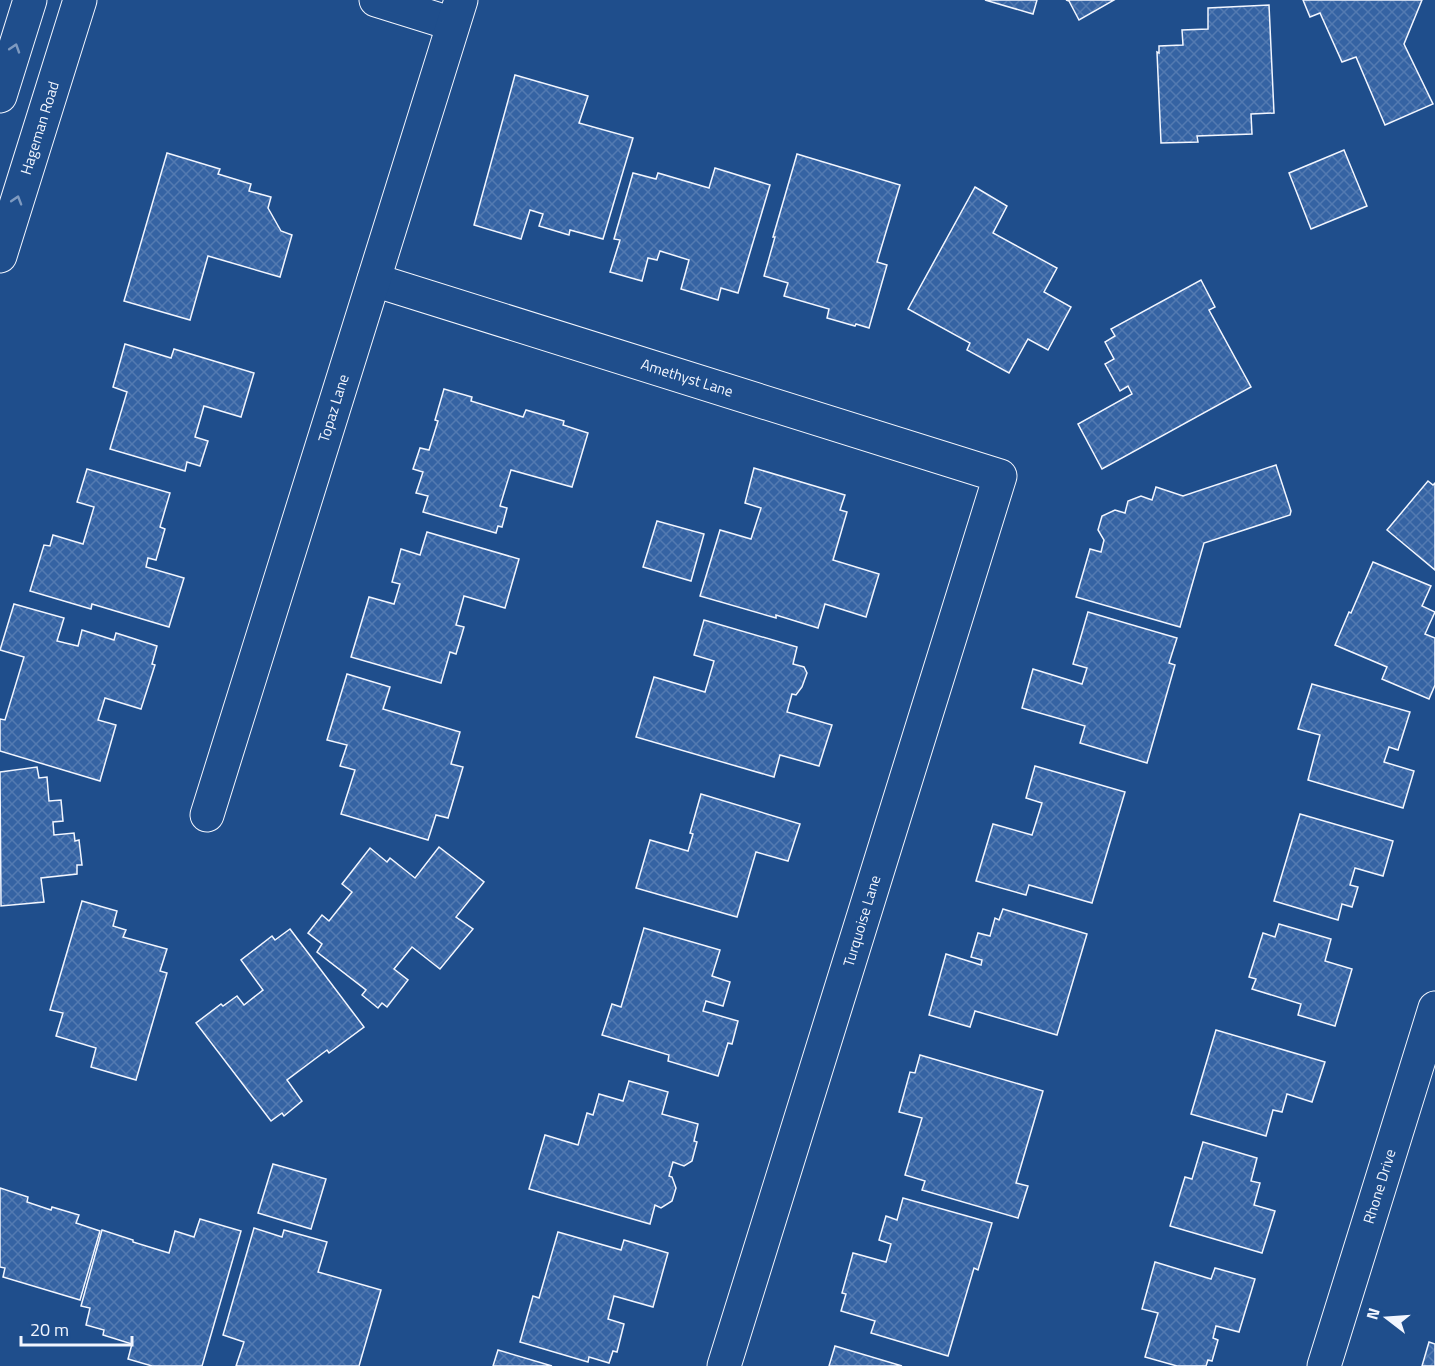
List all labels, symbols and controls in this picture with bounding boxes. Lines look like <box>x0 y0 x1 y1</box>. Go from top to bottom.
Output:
one-way arrow <box>8 43 20 54</box>
street label: Hageman Road <box>14 78 65 178</box>
one-way arrow <box>10 195 23 206</box>
street label: Amethyst Lane <box>638 352 736 403</box>
street label: Topaz Lane <box>312 371 355 445</box>
street label: Turquoise Lane <box>837 872 886 970</box>
street label: Rhone Drive <box>1357 1146 1402 1226</box>
north arrow <box>1357 1288 1417 1348</box>
text: N <box>1360 1305 1386 1322</box>
scale bar <box>21 1309 132 1347</box>
text: 20 m <box>30 1316 69 1343</box>

